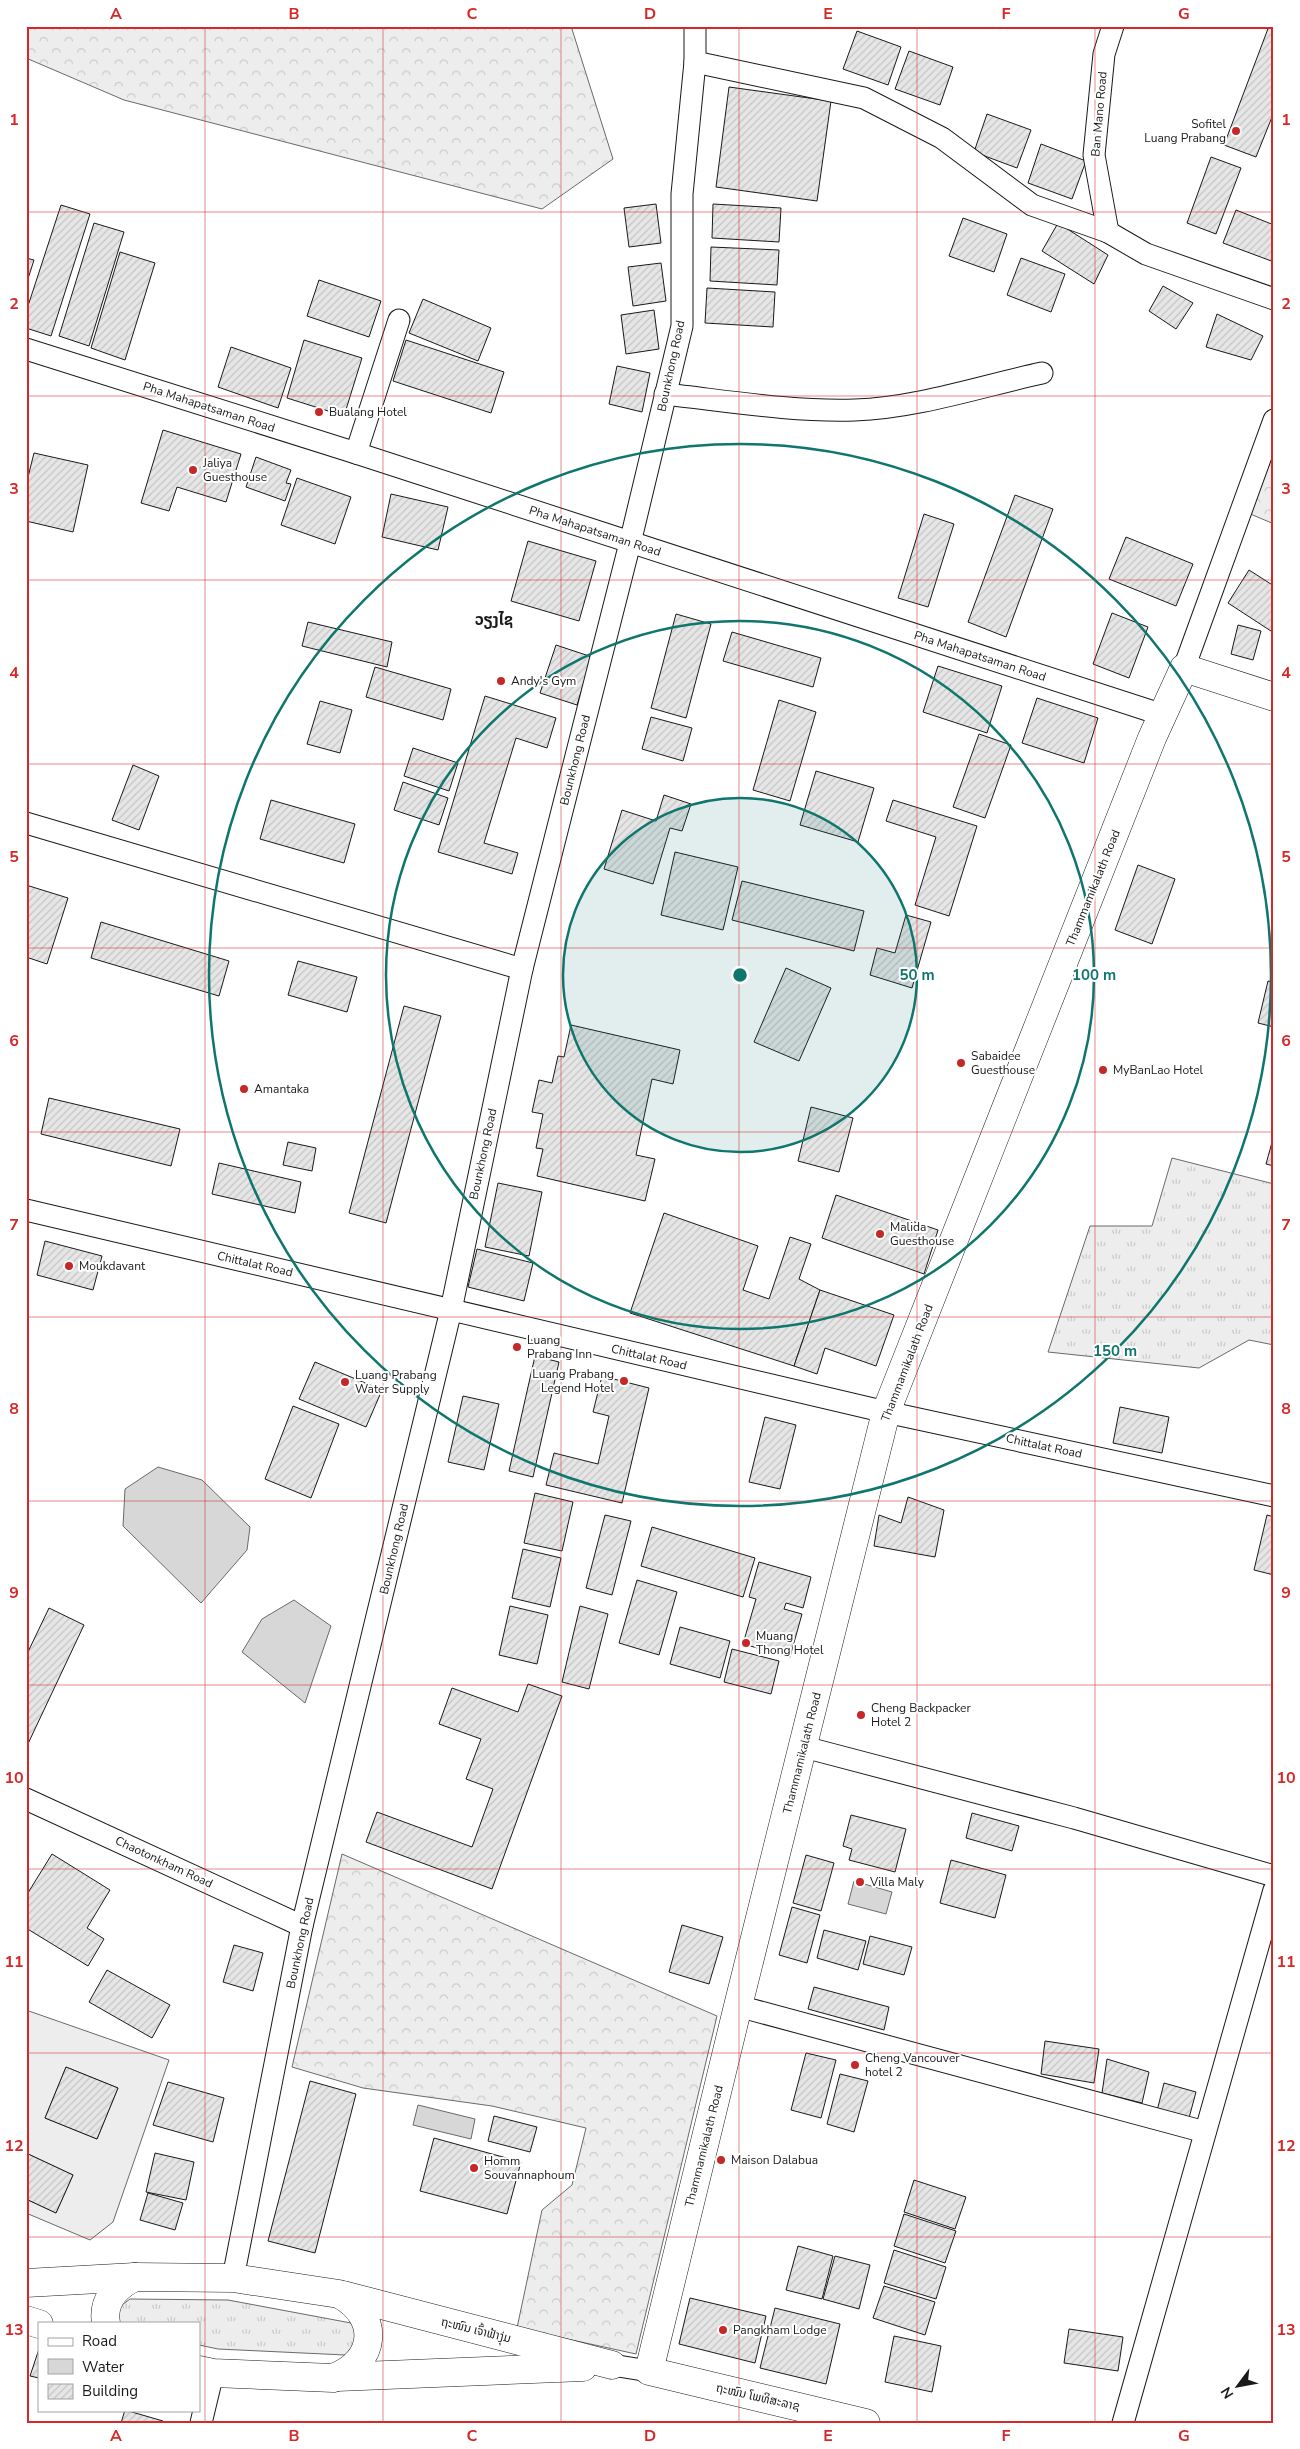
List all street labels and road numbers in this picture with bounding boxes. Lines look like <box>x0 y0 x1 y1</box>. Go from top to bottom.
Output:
street label: Ban Mano Road <box>1087 71 1111 157</box>
street label: Bounkhong Road <box>654 319 688 413</box>
street label: Pha Mahapatsaman Road <box>141 378 277 436</box>
street label: Pha Mahapatsaman Road <box>527 502 663 560</box>
street label: Pha Mahapatsaman Road <box>912 627 1048 685</box>
street label: Bounkhong Road <box>556 713 594 807</box>
street label: Thammamikalath Road <box>1062 827 1124 949</box>
street label: Bounkhong Road <box>466 1107 500 1201</box>
street label: Chittalat Road <box>215 1247 295 1281</box>
street label: Thammamikalath Road <box>877 1302 937 1424</box>
street label: Chittalat Road <box>609 1340 689 1374</box>
street label: Chittalat Road <box>1004 1430 1084 1462</box>
street label: Bounkhong Road <box>376 1502 412 1596</box>
street label: Thammamikalath Road <box>779 1691 825 1815</box>
street label: Chaotonkham Road <box>113 1832 215 1892</box>
street label: Bounkhong Road <box>283 1896 317 1990</box>
street label: Thammamikalath Road <box>681 2084 727 2208</box>
street label: ຖະໜົນ ເຈົ້າຟ້າງຸ່ມ <box>439 2312 513 2348</box>
street label: ຖະໜົນ ໂພທິສະລາຊ <box>714 2380 802 2414</box>

